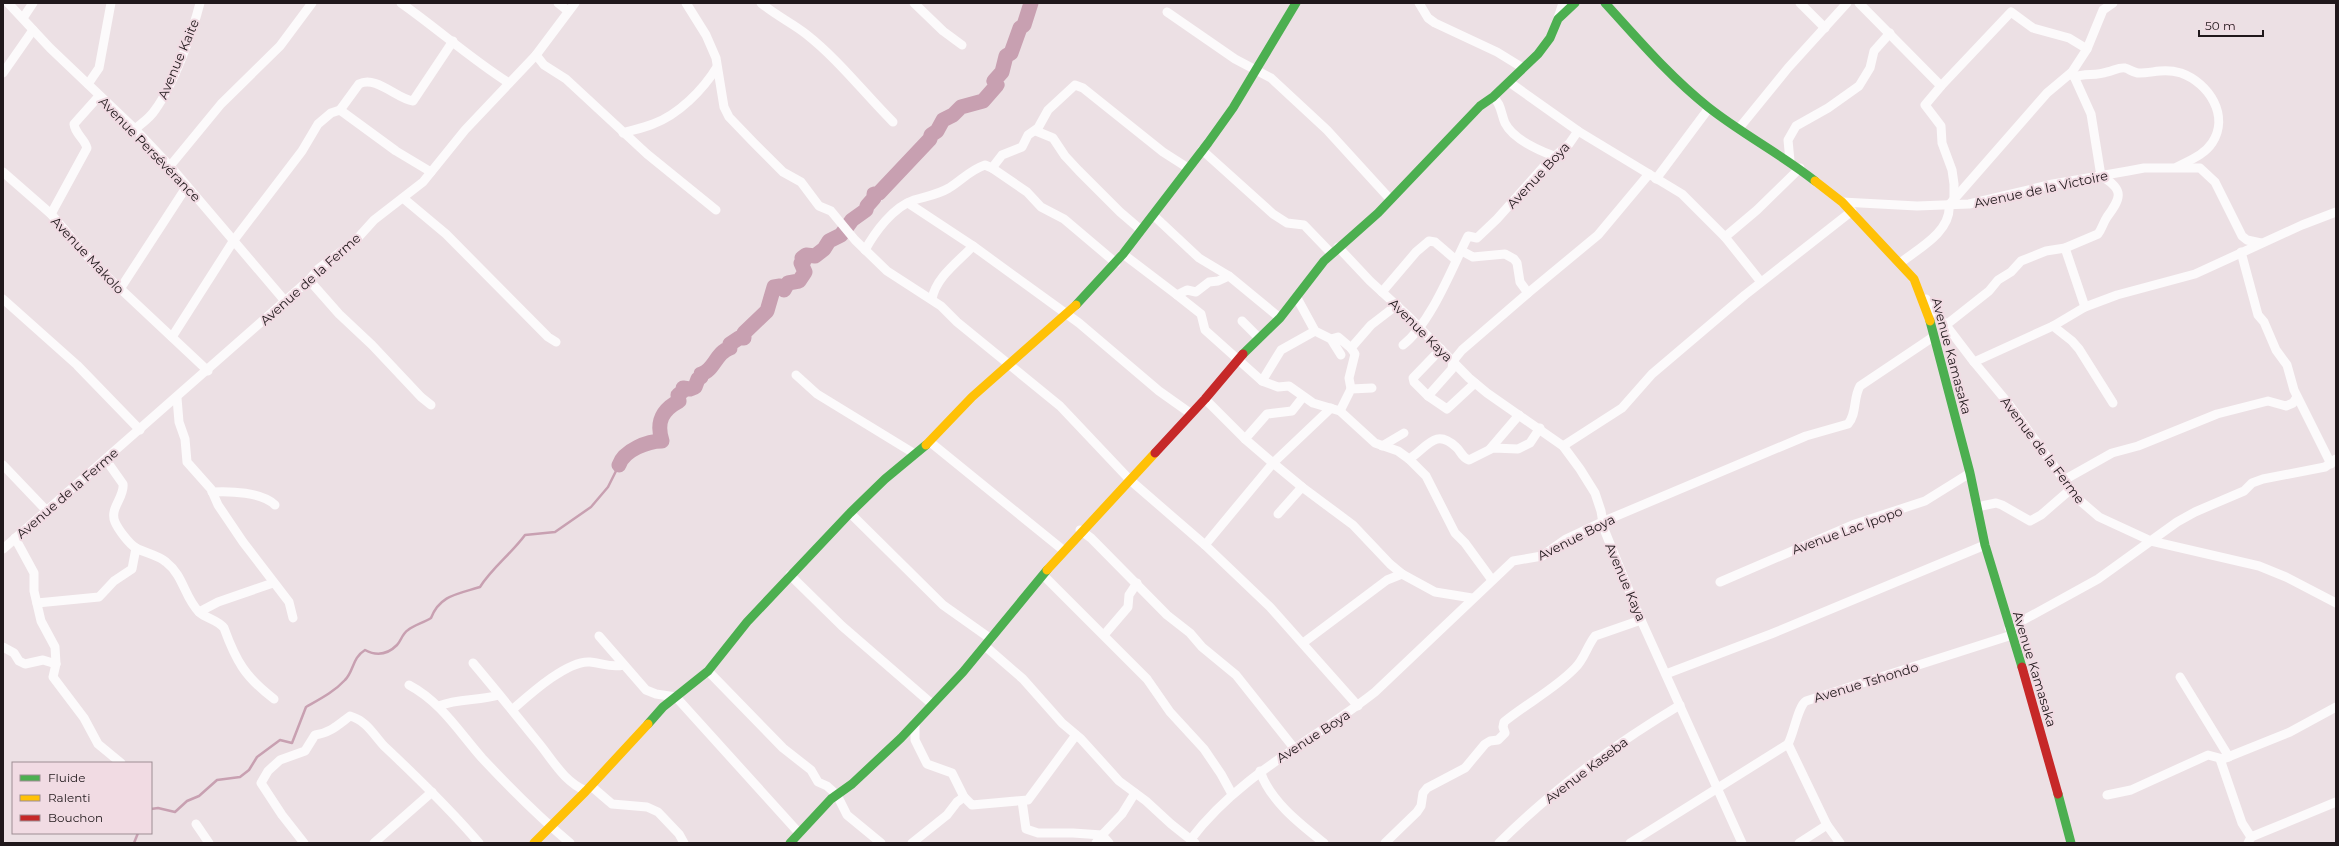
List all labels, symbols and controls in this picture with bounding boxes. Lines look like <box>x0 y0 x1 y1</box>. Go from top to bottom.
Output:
scale bar <box>2199 12 2263 38</box>
street label: Avenue Kaite <box>154 16 202 101</box>
text: 50 m <box>2205 18 2236 33</box>
street label: Avenue Persévérance <box>96 93 204 205</box>
street label: Avenue Boya <box>1503 139 1573 211</box>
street label: Avenue de la Victoire <box>1973 167 2110 211</box>
street label: Avenue Makolo <box>48 213 128 297</box>
street label: Avenue de la Ferme <box>256 230 364 328</box>
street label: Avenue Kaya <box>1386 295 1456 365</box>
street label: Avenue Kamasaka <box>1929 296 1975 416</box>
street label: Avenue de la Ferme <box>1998 393 2089 507</box>
street label: Avenue de la Ferme <box>13 444 121 542</box>
street label: Avenue Lac Ipopo <box>1790 503 1904 557</box>
street label: Avenue Boya <box>1535 511 1617 563</box>
street label: Avenue Kaya <box>1602 540 1650 624</box>
street label: Avenue Kamasaka <box>2010 609 2060 729</box>
street label: Avenue Tshondo <box>1812 658 1920 706</box>
street label: Avenue Boya <box>1273 706 1353 766</box>
street label: Avenue Kaseba <box>1541 734 1631 806</box>
legend <box>12 762 152 834</box>
text: Fluide <box>48 770 86 785</box>
text: Ralenti <box>48 790 90 805</box>
text: Bouchon <box>48 810 103 825</box>

